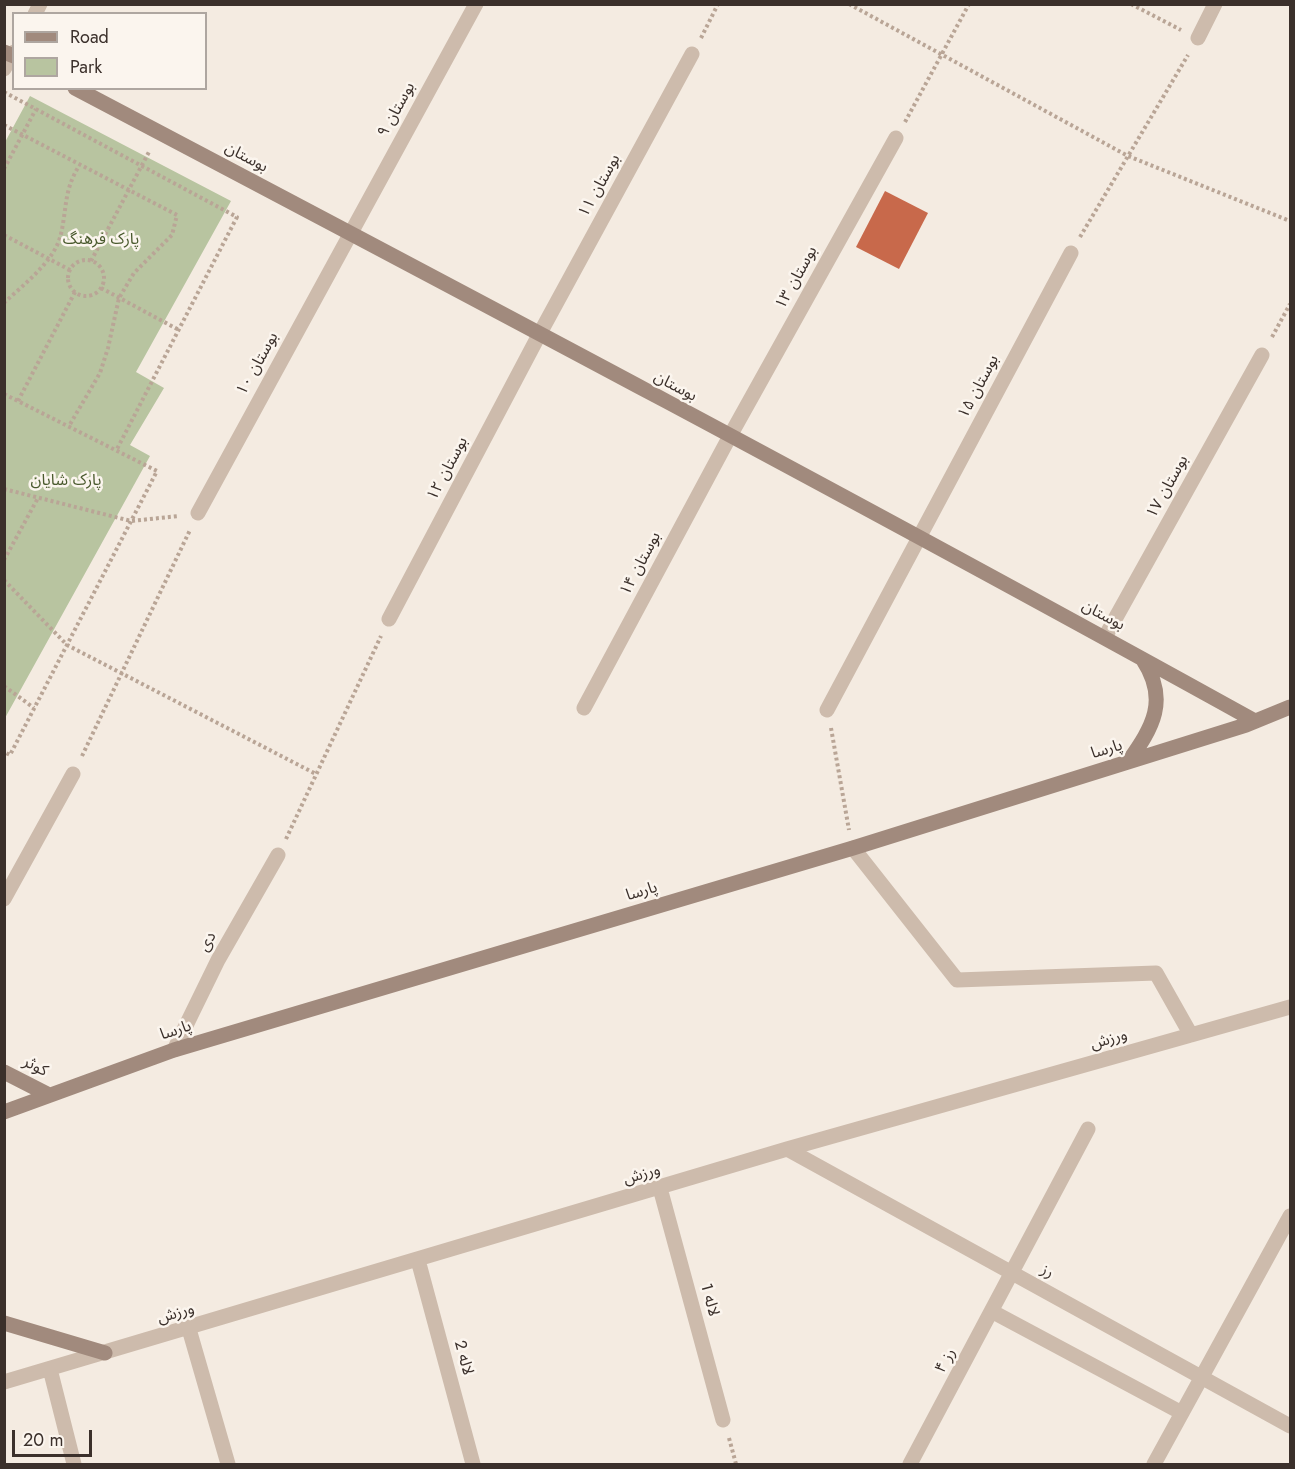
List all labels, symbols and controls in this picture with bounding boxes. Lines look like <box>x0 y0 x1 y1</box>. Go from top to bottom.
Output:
legend <box>12 12 207 90</box>
text: Road <box>70 24 109 50</box>
text: Park <box>70 54 102 80</box>
street label: بوستان ۹ <box>374 79 420 141</box>
street label: بوستان <box>221 139 271 177</box>
street label: بوستان ۱۱ <box>575 151 625 221</box>
park label: پارک فرهنگ <box>63 230 139 250</box>
street label: بوستان ۱۳ <box>772 243 822 313</box>
street label: بوستان ۱۰ <box>233 329 283 399</box>
street label: بوستان ۱۵ <box>954 352 1004 422</box>
street label: بوستان <box>650 368 700 406</box>
street label: بوستان ۱۲ <box>423 434 473 504</box>
street label: بوستان ۱۷ <box>1143 452 1193 522</box>
park label: پارک شایان <box>30 471 102 491</box>
street label: بوستان ۱۴ <box>616 529 666 599</box>
street label: بوستان <box>1078 597 1128 635</box>
street label: پارسا <box>1089 736 1125 764</box>
street label: پارسا <box>624 878 660 906</box>
street label: دی <box>195 929 221 955</box>
street label: پارسا <box>158 1017 194 1045</box>
street label: ورزش <box>1088 1026 1130 1054</box>
street label: کوثر <box>19 1053 51 1081</box>
street label: ورزش <box>621 1161 663 1189</box>
street label: رز <box>1037 1261 1057 1283</box>
street label: لاله 1 <box>695 1281 723 1319</box>
street label: ورزش <box>155 1300 197 1328</box>
street label: لاله 2 <box>449 1339 477 1377</box>
street label: رز ۴ <box>931 1345 961 1377</box>
scale bar <box>15 1418 94 1456</box>
text: 20 m <box>23 1427 63 1453</box>

